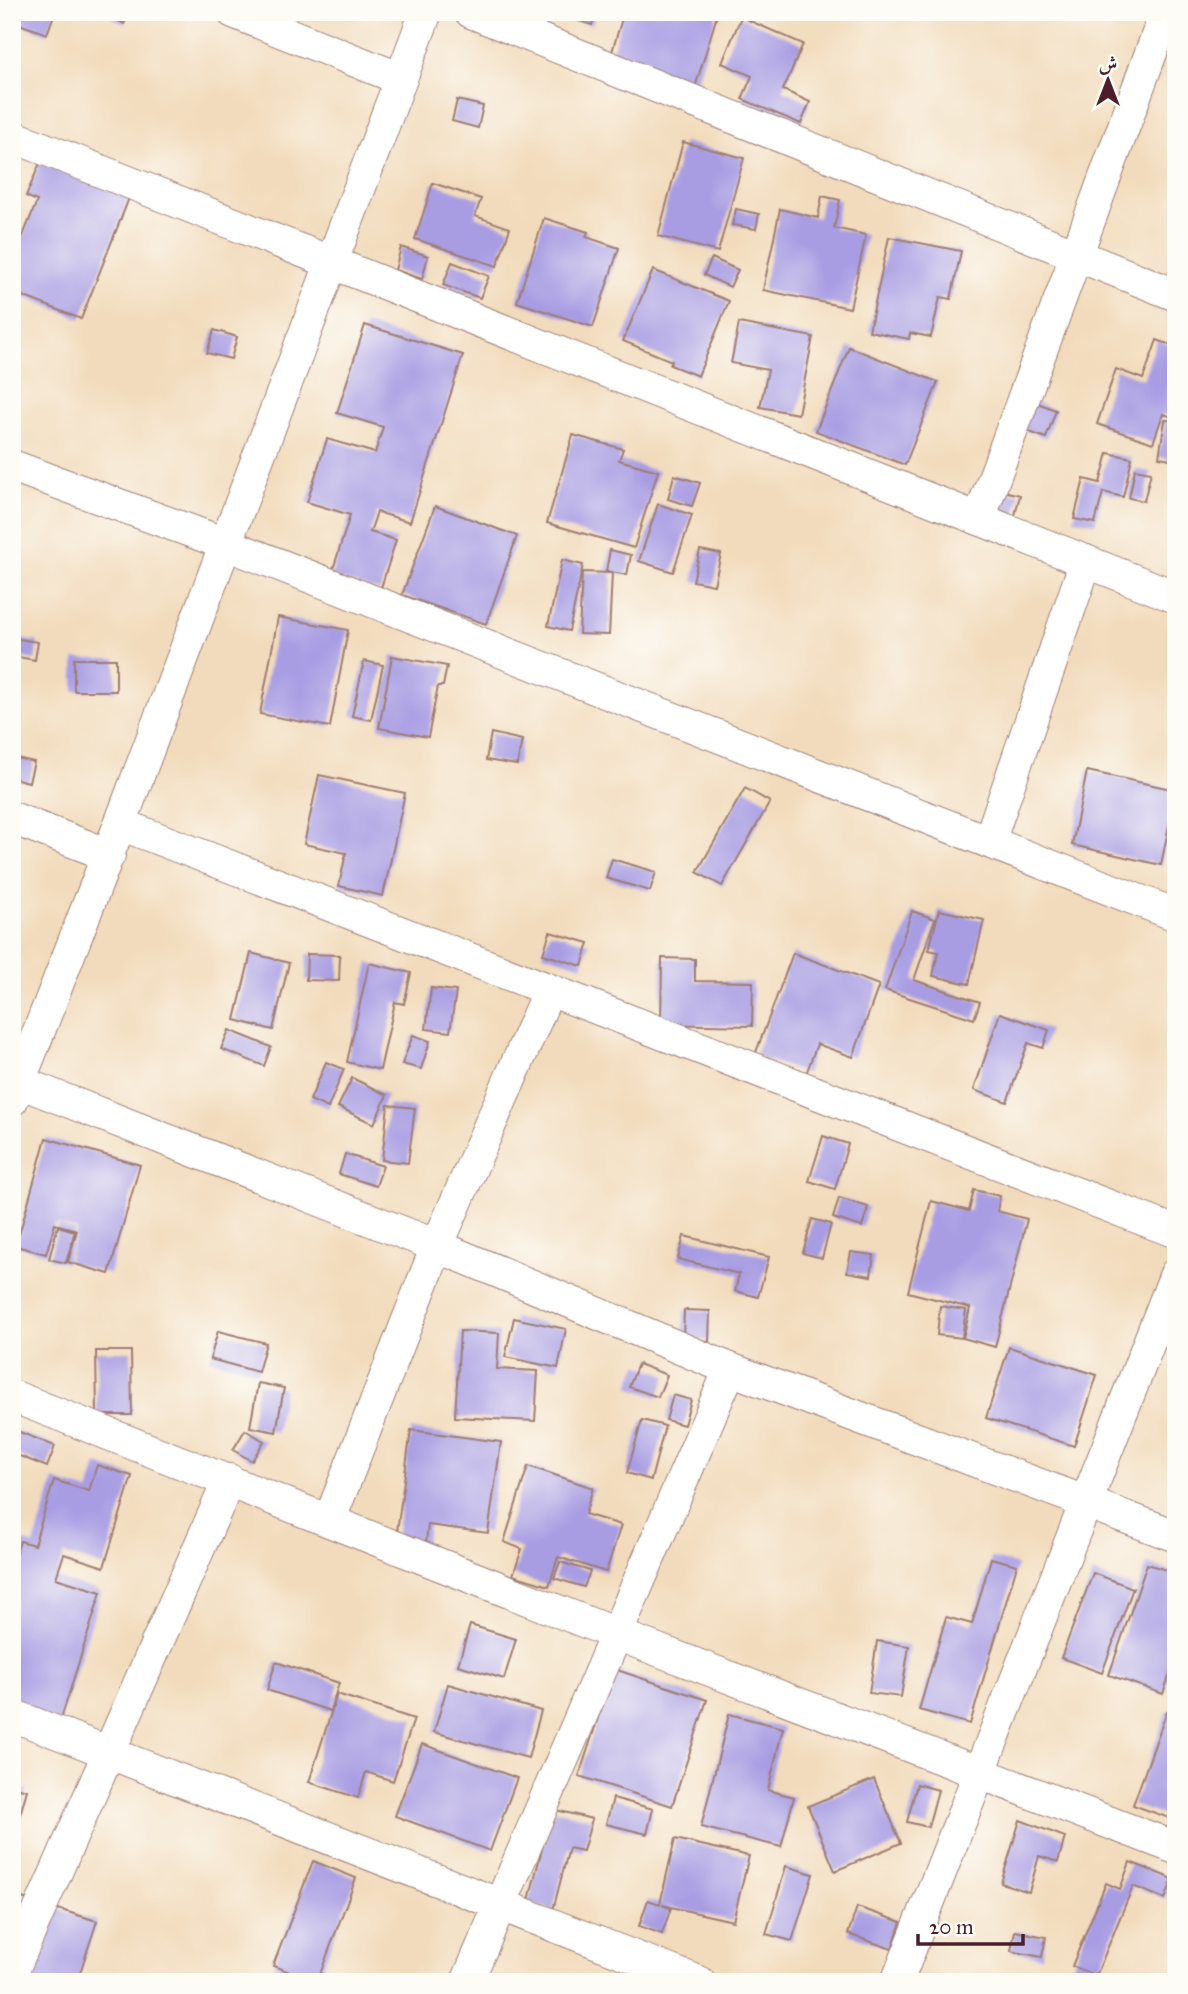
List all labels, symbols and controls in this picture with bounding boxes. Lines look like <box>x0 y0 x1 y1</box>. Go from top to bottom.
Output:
north arrow <box>1072 46 1142 116</box>
text: ش <box>1099 52 1117 75</box>
scale bar <box>918 1903 1024 1947</box>
text: 20 m <box>929 1914 974 1940</box>

